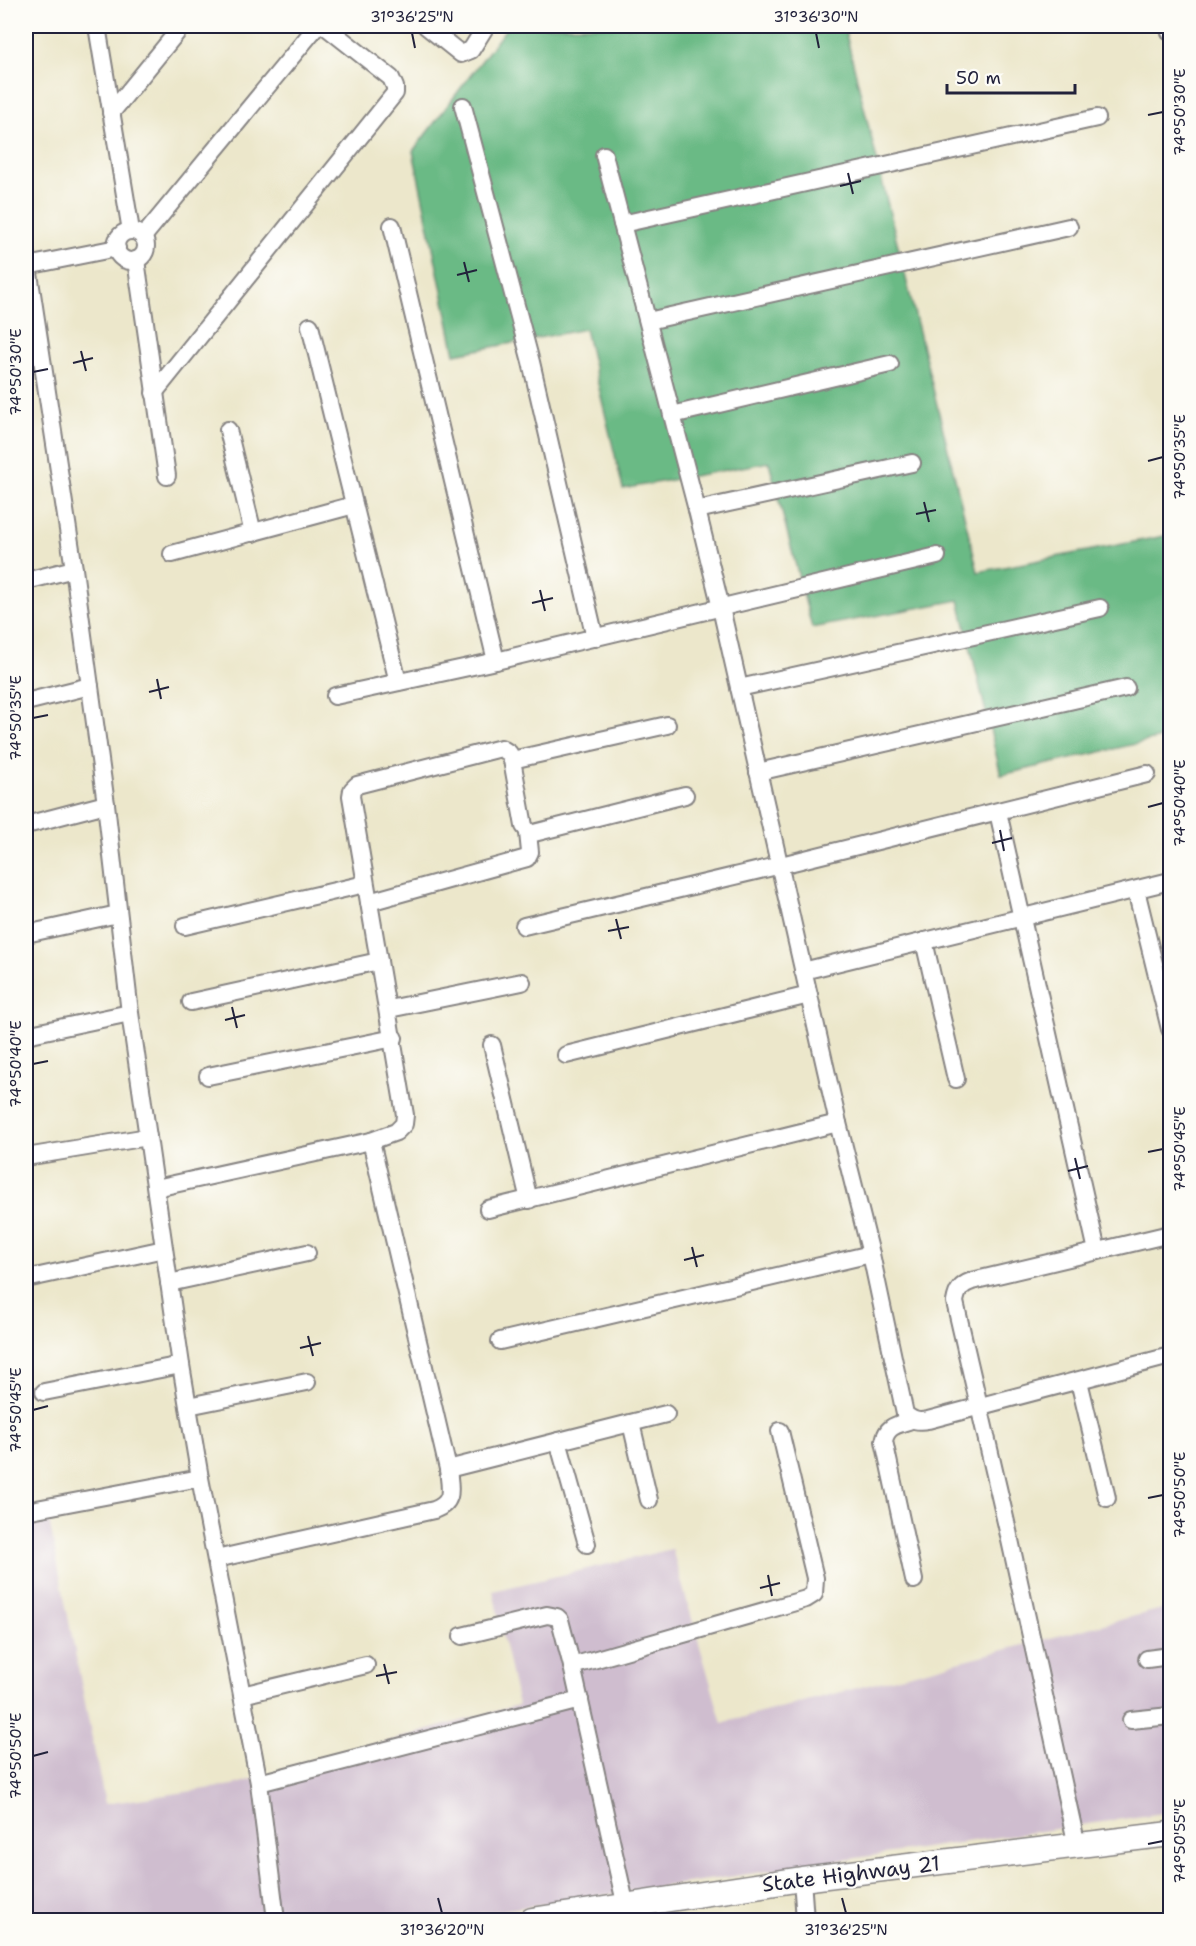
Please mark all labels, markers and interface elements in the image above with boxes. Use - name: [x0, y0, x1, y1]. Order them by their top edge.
- text: 31°36'25"N: [370, 7, 454, 27]
- text: 31°36'30"N: [773, 7, 859, 27]
- scale bar: [947, 57, 1074, 95]
- text: 50 m: [956, 66, 1001, 90]
- text: 74°50'30"E: [1170, 68, 1190, 156]
- text: 74°50'30"E: [6, 328, 26, 416]
- text: 74°50'35"E: [1170, 414, 1190, 500]
- text: 74°50'35"E: [6, 675, 26, 761]
- text: 74°50'40"E: [1170, 759, 1190, 847]
- text: 74°50'40"E: [6, 1020, 26, 1108]
- text: 74°50'45"E: [1170, 1106, 1190, 1192]
- text: 74°50'45"E: [6, 1367, 26, 1453]
- text: 74°50'50"E: [1170, 1452, 1190, 1538]
- text: 74°50'50"E: [6, 1713, 26, 1799]
- text: 74°50'55"E: [1170, 1799, 1190, 1883]
- street label: State Highway 21: [760, 1849, 942, 1899]
- text: 31°36'20"N: [400, 1920, 484, 1940]
- text: 31°36'25"N: [804, 1920, 888, 1940]

